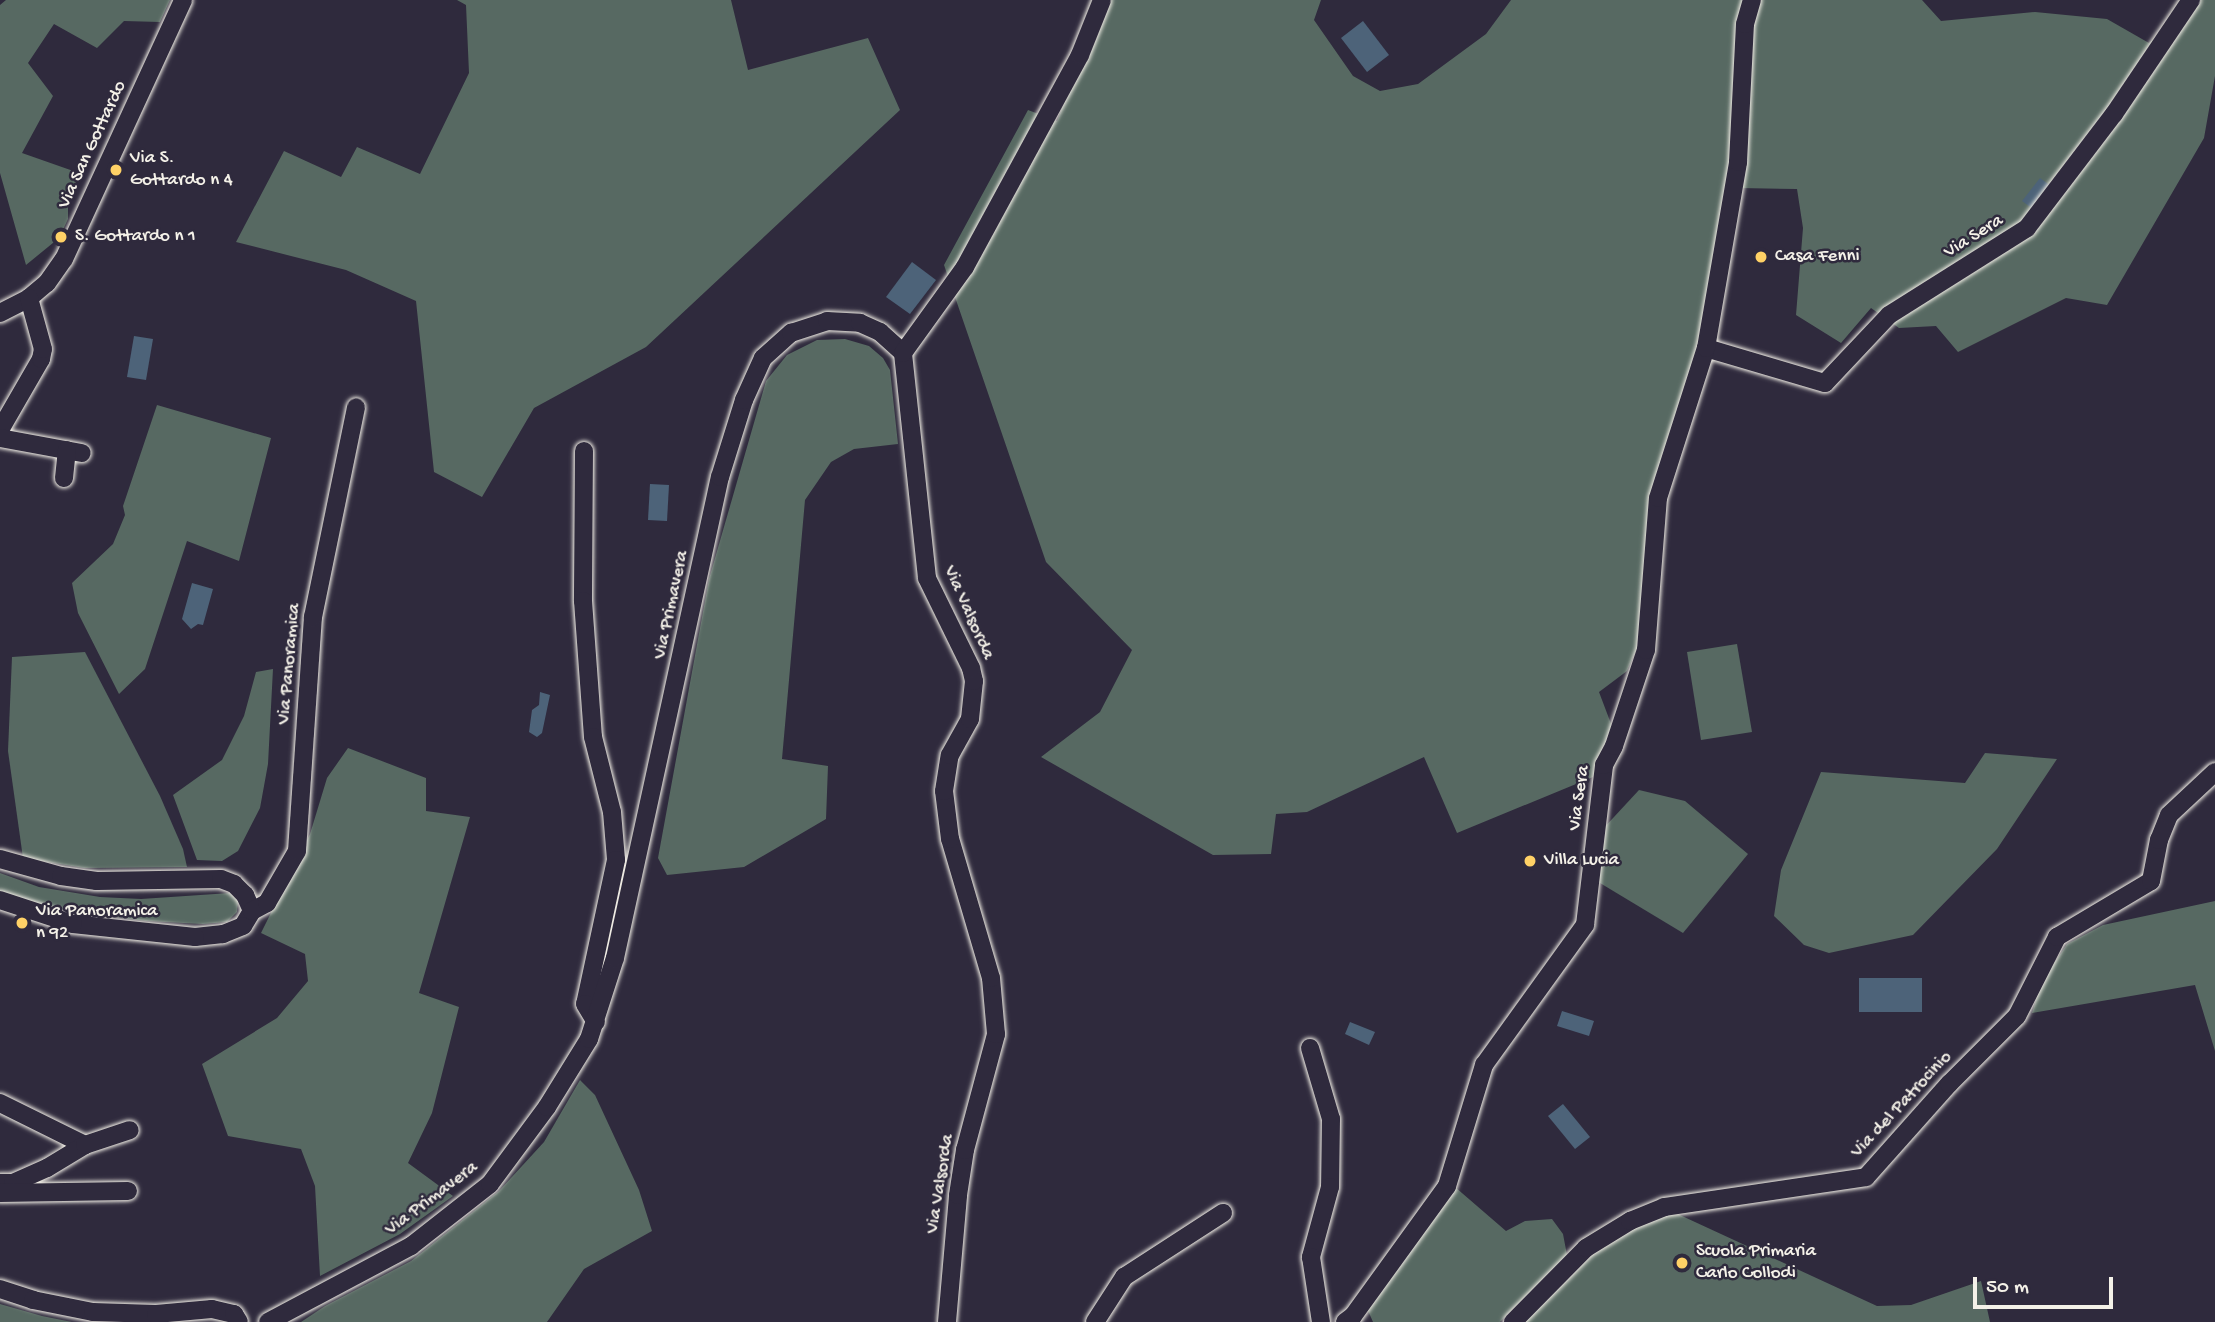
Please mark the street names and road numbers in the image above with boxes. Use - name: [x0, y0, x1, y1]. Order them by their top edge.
- street label: Via San Gottardo: [53, 78, 133, 212]
- street label: Via Sera: [1940, 210, 2008, 264]
- street label: Via Primavera: [649, 549, 695, 661]
- street label: Via Valsorda: [937, 563, 999, 663]
- street label: Via Panoramica: [273, 602, 307, 726]
- street label: Via Sera: [1564, 764, 1596, 832]
- street label: Via del Patrocinio: [1846, 1047, 1958, 1163]
- street label: Via Valsorda: [922, 1133, 960, 1235]
- street label: Via Primavera: [381, 1157, 483, 1241]

